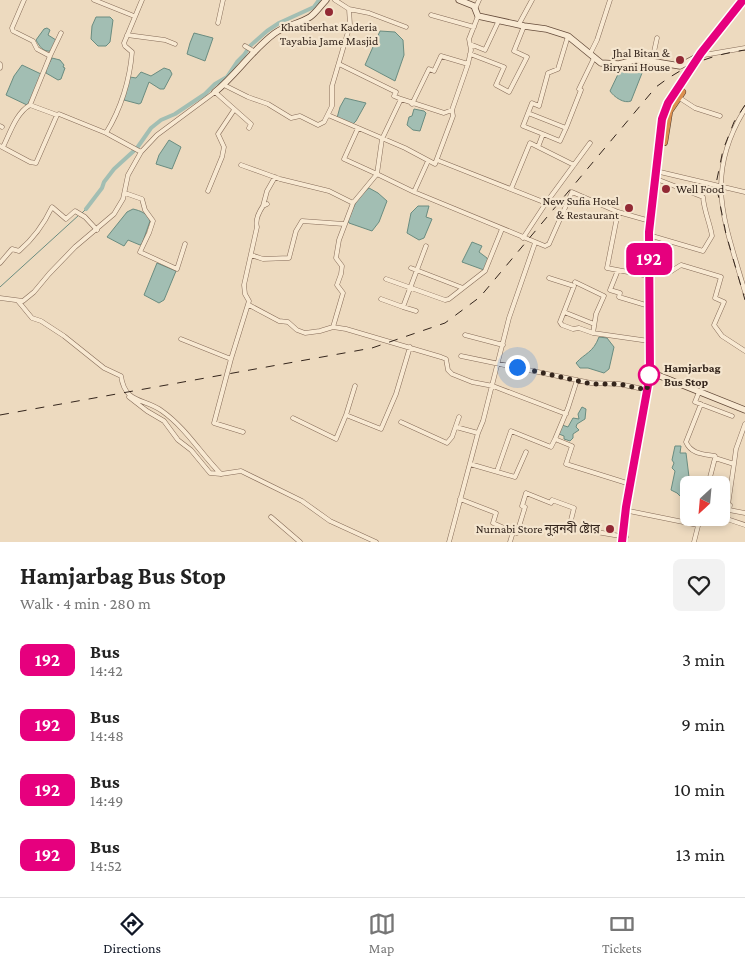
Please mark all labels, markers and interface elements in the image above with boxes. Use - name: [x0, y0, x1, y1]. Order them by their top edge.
- marker: Khatiberhat Kaderia Tayabia Jame Masjid: [323, 6, 335, 18]
- place label: Khatiberhat Kaderia Tayabia Jame Masjid: [280, 20, 379, 48]
- place label: Jhal Bitan & Biryani House: [603, 46, 671, 74]
- marker: Jhal Bitan & Biryani House: [674, 54, 686, 66]
- place label: Well Food: [676, 182, 725, 196]
- marker: Well Food: [660, 183, 672, 195]
- place label: New Sufia Hotel & Restaurant: [543, 194, 620, 222]
- marker: New Sufia Hotel & Restaurant: [623, 202, 635, 214]
- line badge: 192: [620, 243, 678, 275]
- text: 192: [636, 249, 662, 269]
- your location: [505, 355, 530, 380]
- place label: Hamjarbag Bus Stop: [664, 361, 721, 389]
- marker: Hamjarbag Bus Stop: [638, 364, 660, 386]
- north arrow: [680, 476, 730, 526]
- map controls: [680, 476, 730, 526]
- place label: Nurnabi Store নুরনবী ষ্টোর: [476, 521, 601, 537]
- marker: Nurnabi Store নুরনবী ষ্টোর: [604, 523, 616, 535]
- button: heart: [673, 559, 725, 611]
- text: Hamjarbag Bus Stop: [20, 562, 226, 589]
- text: Walk · 4 min · 280 m: [20, 595, 151, 612]
- text: Bus: [90, 641, 120, 662]
- text: 3 min: [682, 649, 725, 670]
- text: 192: [35, 650, 60, 670]
- text: 14:42: [90, 662, 123, 679]
- text: Bus: [90, 706, 120, 727]
- text: 9 min: [681, 714, 725, 735]
- text: 192: [35, 715, 60, 735]
- text: 14:48: [90, 727, 124, 744]
- text: Bus: [90, 771, 120, 792]
- text: 10 min: [674, 779, 725, 800]
- text: 192: [35, 780, 60, 800]
- text: 14:49: [90, 792, 123, 809]
- text: Bus: [90, 836, 120, 857]
- text: 13 min: [676, 844, 725, 865]
- text: 192: [35, 845, 60, 865]
- text: 14:52: [90, 857, 122, 874]
- tab: Directions: [103, 910, 161, 956]
- tab: Map: [368, 910, 396, 956]
- tab: Tickets: [602, 910, 642, 956]

